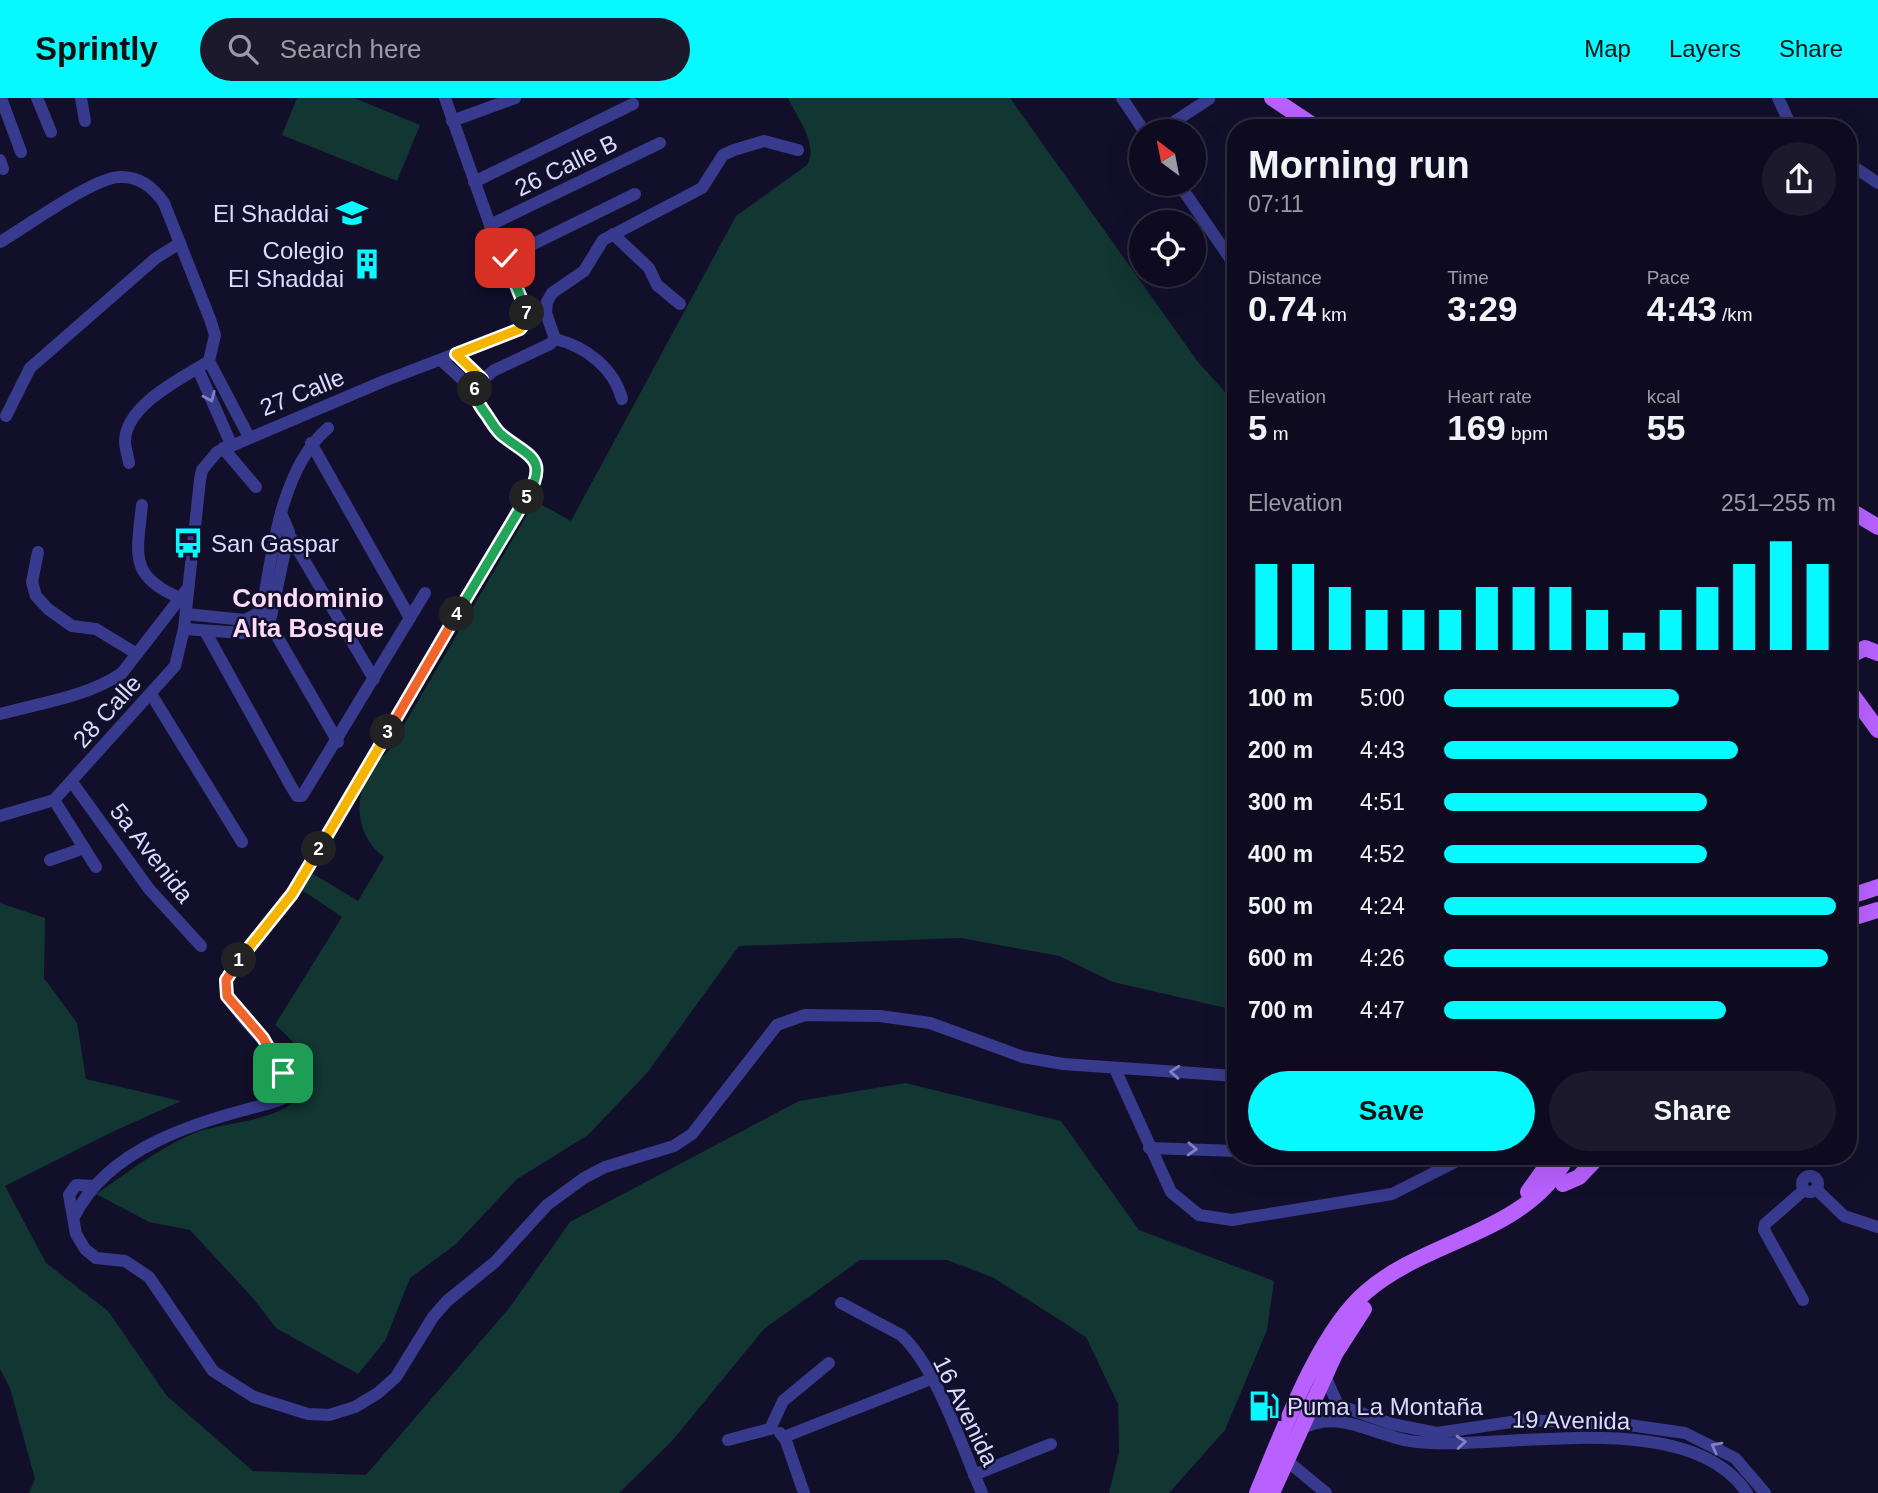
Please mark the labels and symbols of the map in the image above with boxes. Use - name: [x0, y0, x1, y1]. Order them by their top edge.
- north arrow: [1129, 119, 1206, 196]
- street label: 26 Calle B: [510, 129, 622, 201]
- school or university icon: El Shaddai: [335, 196, 369, 230]
- place label: El Shaddai: [213, 200, 329, 227]
- pin: [475, 228, 535, 288]
- place label: Colegio El Shaddai: [228, 237, 344, 292]
- building icon: Colegio El Shaddai: [350, 247, 384, 281]
- pin: 7: [510, 296, 544, 330]
- street label: 27 Calle: [256, 363, 348, 421]
- pin: 6: [458, 372, 492, 406]
- one-way arrow: [202, 390, 216, 402]
- pin: 5: [510, 480, 544, 514]
- bus stop icon: San Gaspar: [171, 526, 205, 560]
- place label: San Gaspar: [211, 530, 339, 557]
- district label: Condominio Alta Bosque: [232, 583, 384, 643]
- pin: 4: [440, 596, 475, 632]
- street label: 28 Calle: [68, 669, 146, 753]
- pin: 3: [370, 714, 406, 750]
- street label: 5a Avenida: [105, 798, 199, 908]
- pin: 2: [302, 832, 336, 866]
- pin: 1: [222, 942, 256, 978]
- pin: [253, 1043, 313, 1103]
- one-way arrow: [1169, 1065, 1180, 1080]
- one-way arrow: [1187, 1142, 1198, 1157]
- street label: 16 Avenida: [928, 1352, 1004, 1471]
- fuel station icon: Puma La Montaña: [1247, 1389, 1281, 1423]
- place label: Puma La Montaña: [1287, 1393, 1484, 1420]
- street label: 19 Avenida: [1512, 1405, 1631, 1435]
- one-way arrow: [1456, 1435, 1467, 1450]
- one-way arrow: [1710, 1442, 1723, 1455]

